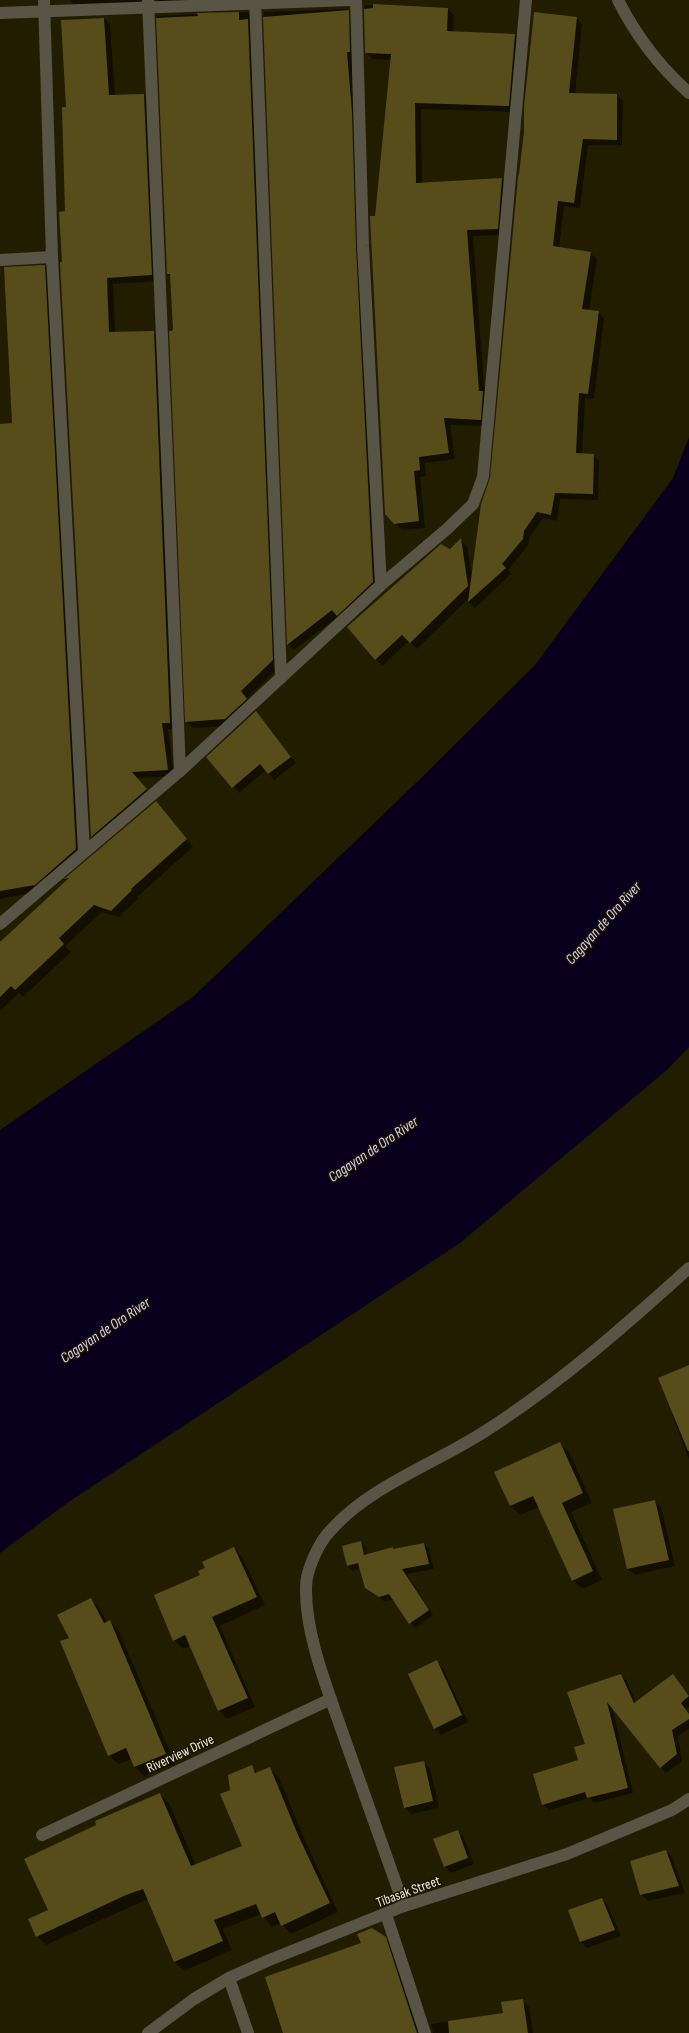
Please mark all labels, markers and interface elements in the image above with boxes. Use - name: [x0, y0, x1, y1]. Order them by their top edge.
- water label: Cagayan de Oro River: [561, 878, 646, 969]
- water label: Cagayan de Oro River: [325, 1112, 423, 1187]
- water label: Cagayan de Oro River: [57, 1293, 155, 1368]
- street label: Riverview Drive: [144, 1730, 217, 1776]
- street label: Tibasak Street: [374, 1872, 443, 1911]

